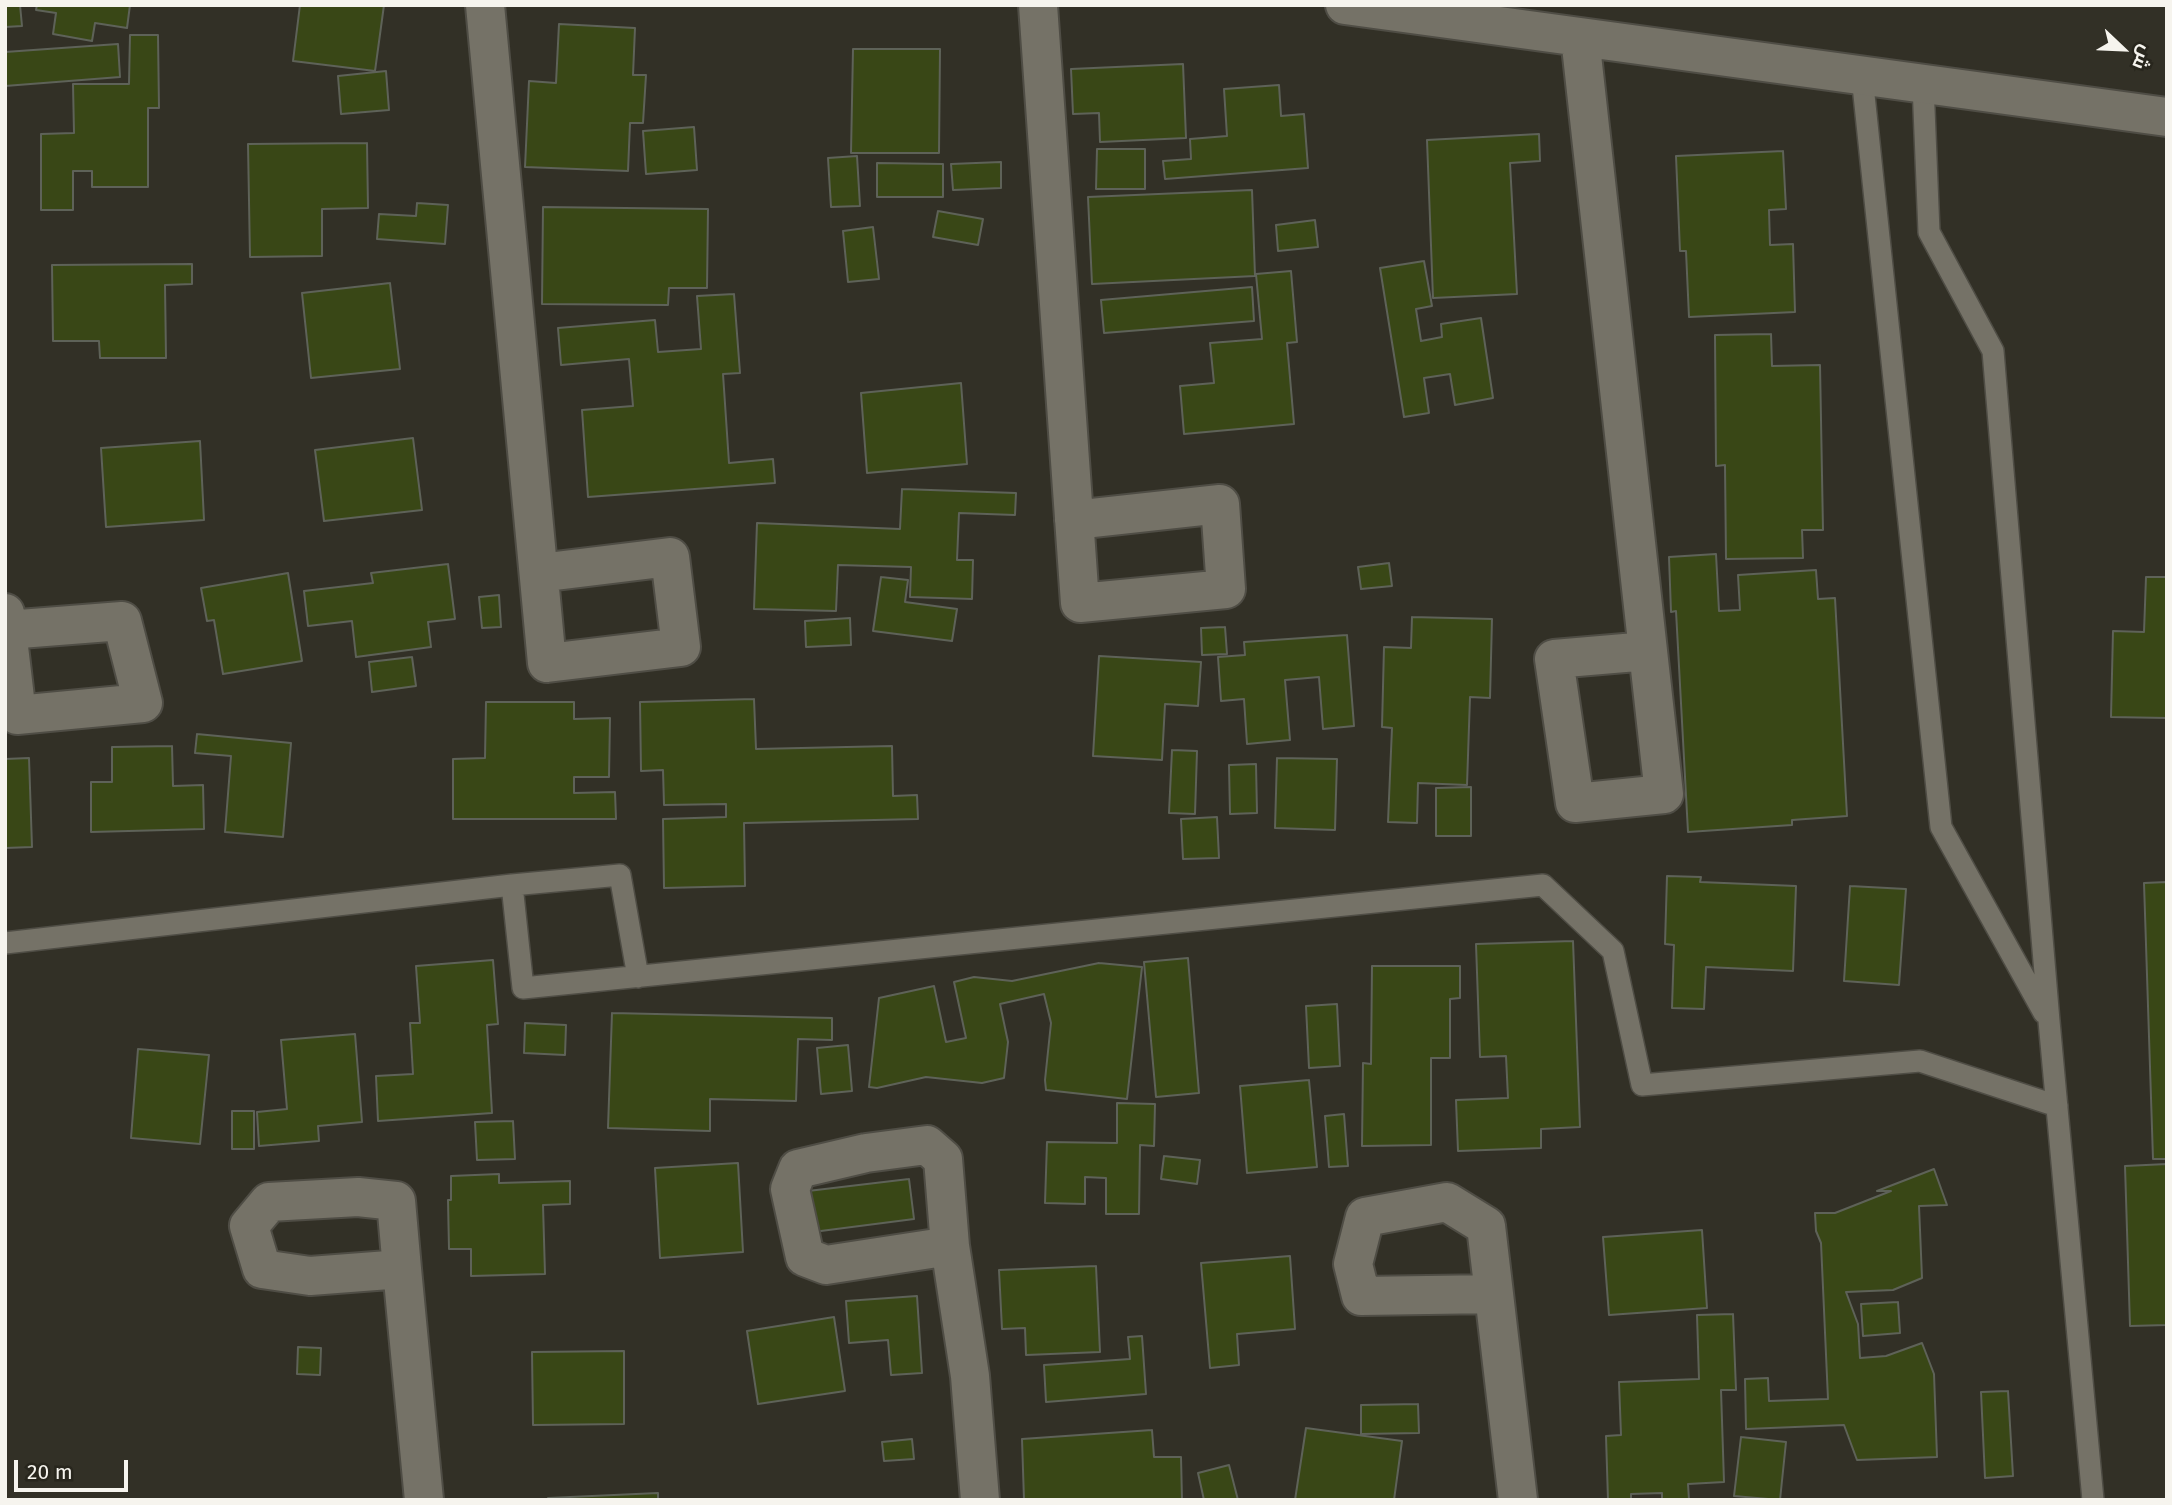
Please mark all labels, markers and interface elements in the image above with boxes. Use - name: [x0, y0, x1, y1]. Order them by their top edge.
- north arrow: [2088, 14, 2158, 84]
- text: ش: [2127, 42, 2158, 73]
- scale bar: [18, 1446, 131, 1490]
- text: 20 m: [27, 1459, 73, 1485]

